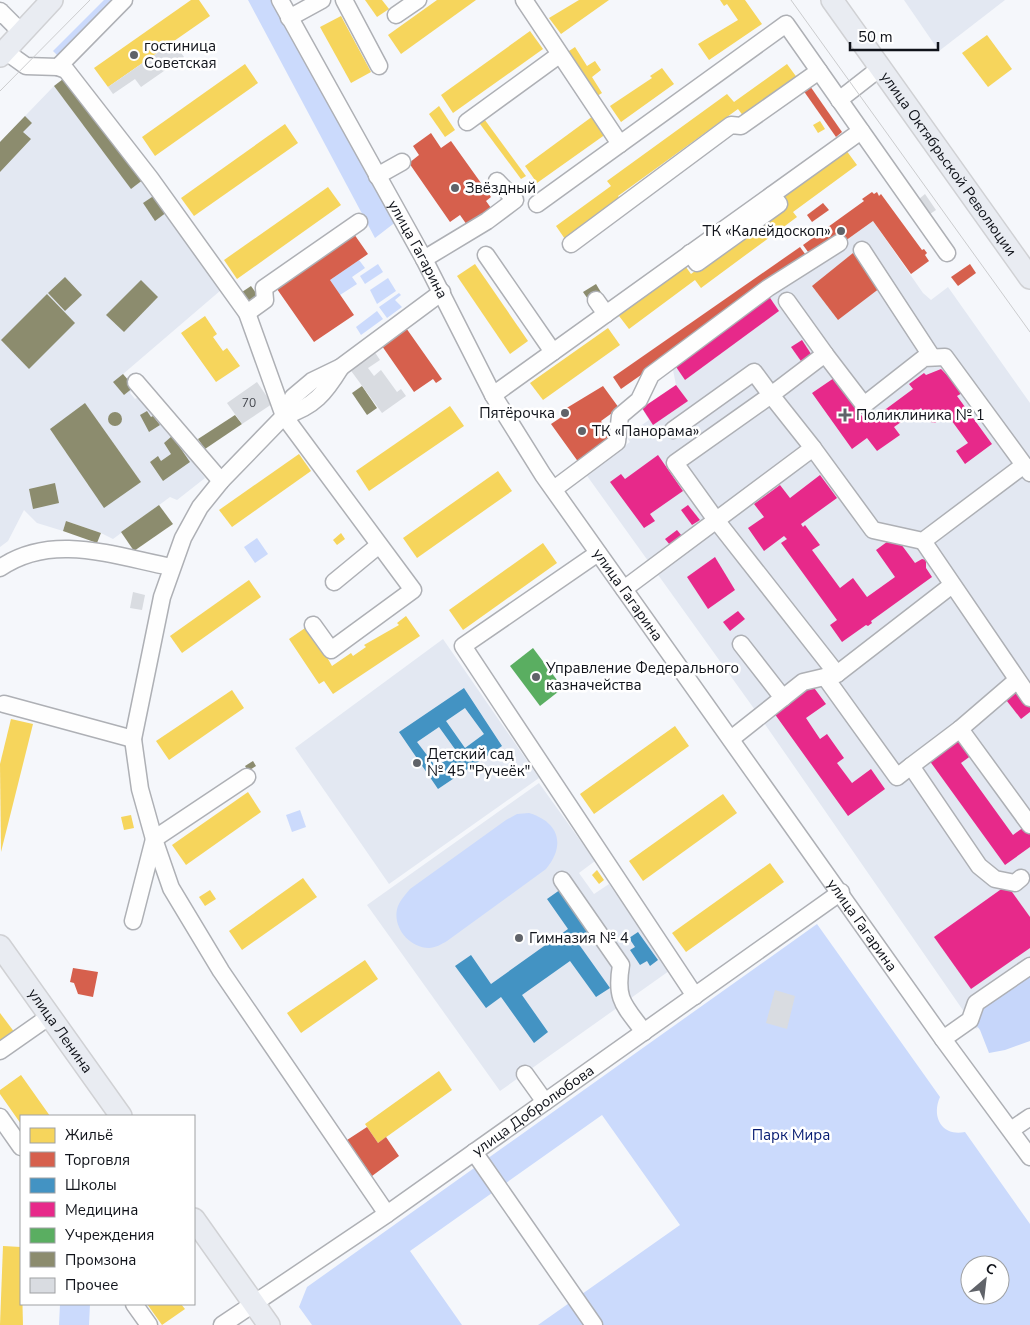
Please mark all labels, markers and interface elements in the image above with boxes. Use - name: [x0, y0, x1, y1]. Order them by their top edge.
- scale bar: [850, 20, 938, 52]
- text: 50 m: [858, 27, 893, 47]
- place label: гостиница Советская: [144, 36, 217, 73]
- marker: гостиница Советская: [128, 49, 140, 61]
- street label: улица Октябрьской Революции: [876, 67, 1021, 260]
- place label: Звёздный: [465, 178, 536, 198]
- marker: Звёздный: [449, 182, 461, 194]
- street label: улица Гагарина: [383, 197, 452, 302]
- place label: ТК «Калейдоскоп»: [702, 221, 831, 241]
- marker: ТК «Калейдоскоп»: [835, 225, 847, 237]
- house number: 70: [242, 395, 256, 411]
- place label: Пятёрочка: [479, 403, 555, 423]
- place label: Поликлиника № 1: [856, 405, 985, 425]
- marker: Пятёрочка: [559, 407, 571, 419]
- marker: Поликлиника № 1: [838, 408, 852, 422]
- place label: ТК «Панорама»: [592, 421, 699, 441]
- marker: ТК «Панорама»: [576, 425, 588, 437]
- street label: улица Гагарина: [588, 544, 668, 645]
- place label: Управление Федерального казначейства: [545, 658, 739, 695]
- marker: Управление Федерального казначейства: [530, 671, 542, 683]
- place label: Детский сад № 45 "Ручеёк": [427, 744, 530, 781]
- marker: Детский сад № 45 "Ручеёк": [411, 757, 423, 769]
- street label: улица Гагарина: [823, 875, 902, 975]
- place label: Гимназия № 4: [529, 928, 629, 948]
- marker: Гимназия № 4: [513, 932, 525, 944]
- street label: улица Ленина: [23, 984, 97, 1077]
- street label: улица Добролюбова: [468, 1060, 598, 1161]
- legend: [20, 1115, 195, 1305]
- text: Жильё: [65, 1125, 113, 1145]
- park label: Парк Мира: [752, 1125, 830, 1145]
- text: Торговля: [65, 1150, 130, 1170]
- text: Школы: [65, 1175, 117, 1195]
- text: Медицина: [65, 1200, 138, 1220]
- text: Учреждения: [64, 1225, 154, 1245]
- text: Промзона: [65, 1250, 136, 1270]
- north arrow: [960, 1255, 1010, 1305]
- text: С: [982, 1258, 1000, 1280]
- text: Прочее: [65, 1275, 118, 1295]

